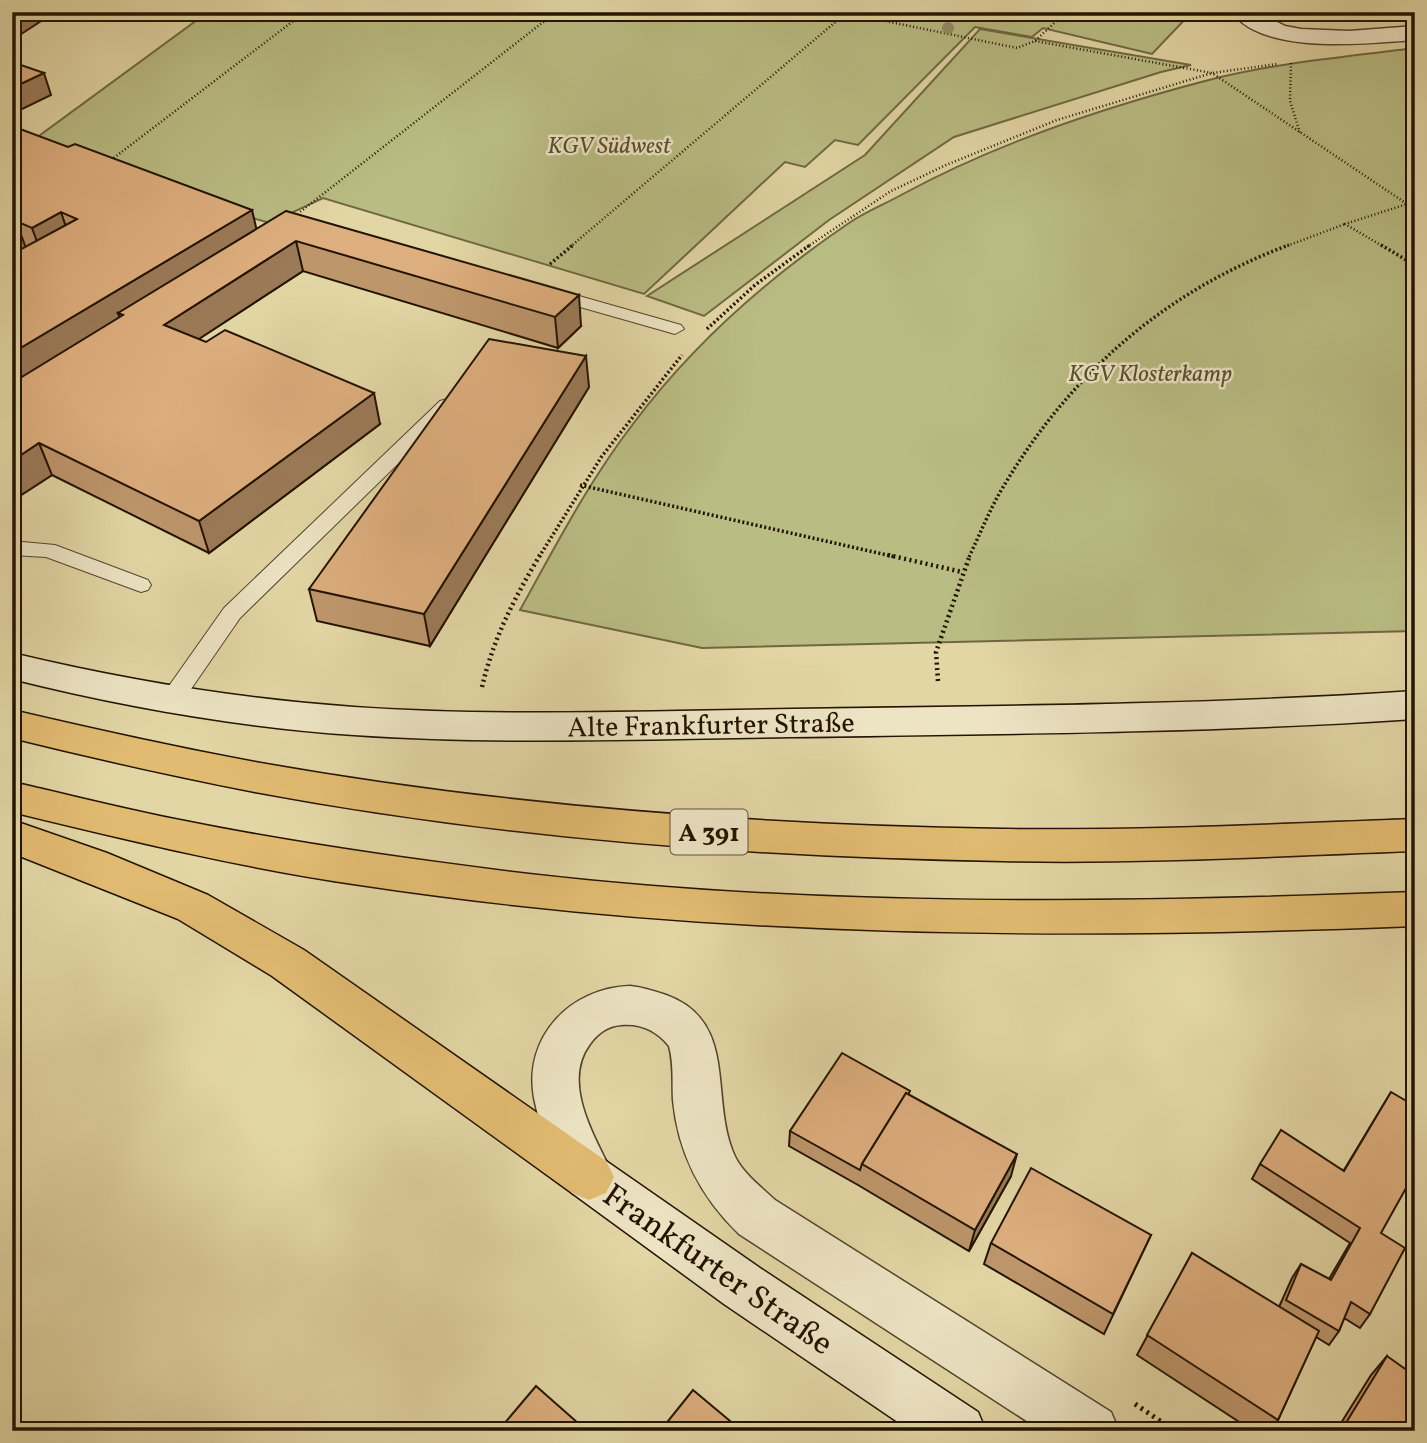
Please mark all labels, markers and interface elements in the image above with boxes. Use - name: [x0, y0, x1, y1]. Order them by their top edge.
- park label: KGV Südwest: [548, 131, 671, 163]
- park label: KGV Klosterkamp: [1068, 359, 1232, 391]
- street label: Alte Frankfurter Straße: [567, 704, 855, 749]
- road number: A 391: [670, 810, 748, 854]
- street label: Frankfurter Straße: [592, 1174, 841, 1368]

